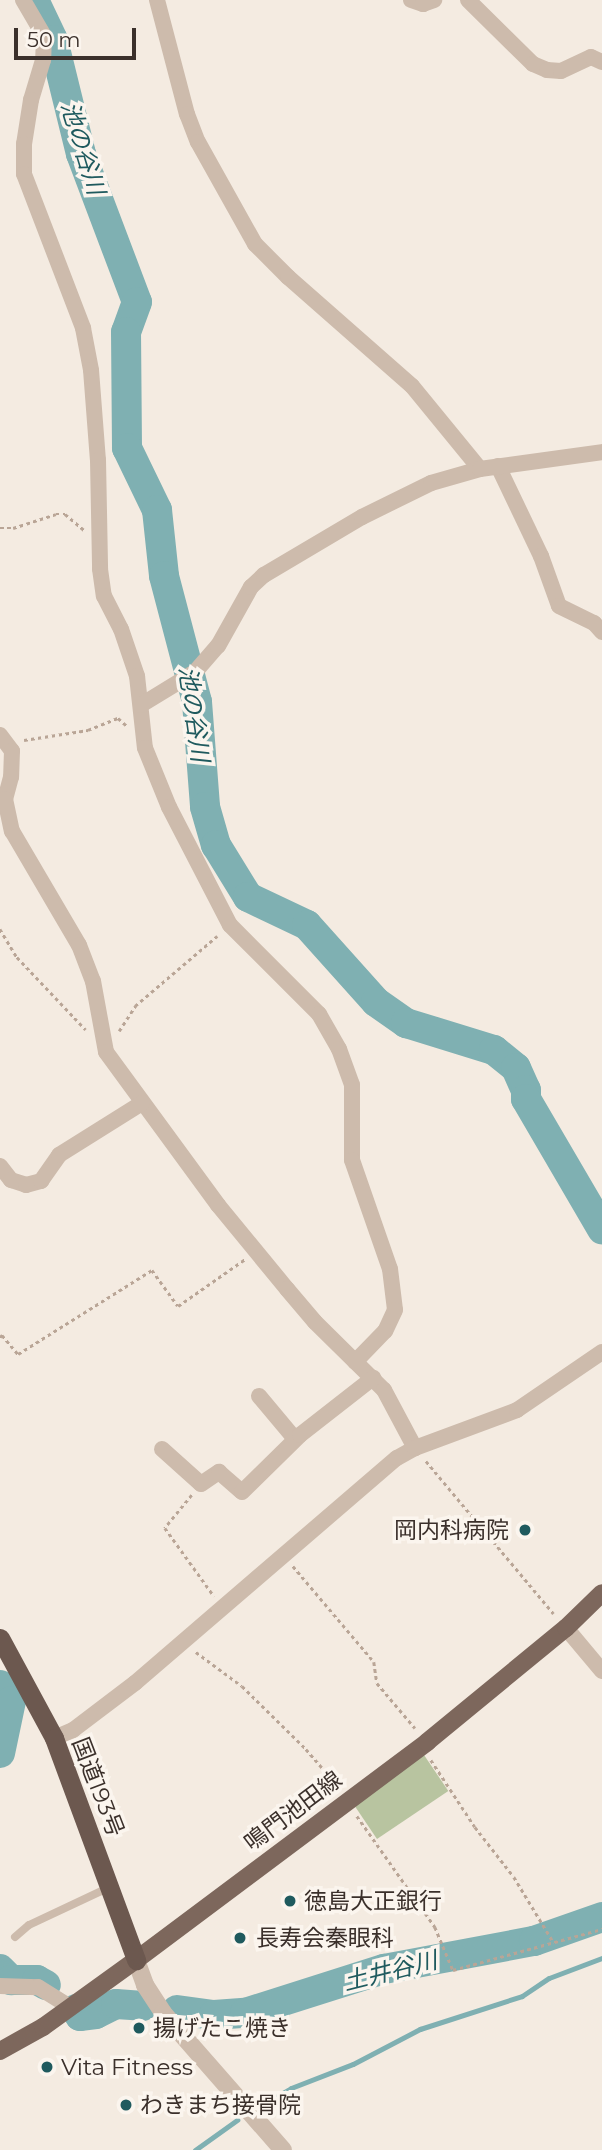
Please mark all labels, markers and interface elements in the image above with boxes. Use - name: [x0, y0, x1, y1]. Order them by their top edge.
- scale bar: [18, 14, 140, 58]
- text: 50 m: [27, 27, 81, 52]
- water label: 池の谷川: [55, 98, 111, 198]
- water label: 池の谷川: [173, 664, 215, 764]
- place label: 岡内科病院: [394, 1516, 509, 1544]
- marker: 岡内科病院: [515, 1520, 535, 1540]
- street label: 国道193号: [66, 1733, 130, 1841]
- street label: 鳴門池田線: [239, 1765, 347, 1857]
- place label: 徳島大正銀行: [304, 1887, 442, 1915]
- marker: 徳島大正銀行: [282, 1893, 298, 1909]
- place label: 長寿会秦眼科: [256, 1924, 394, 1952]
- marker: 長寿会秦眼科: [230, 1928, 250, 1948]
- water label: 土井谷川: [340, 1945, 440, 1997]
- place label: 揚げたこ焼き: [153, 2014, 291, 2042]
- marker: 揚げたこ焼き: [131, 2020, 147, 2036]
- place label: Vita Fitness: [61, 2053, 193, 2081]
- marker: Vita Fitness: [39, 2059, 55, 2075]
- place label: わきまち接骨院: [140, 2091, 301, 2119]
- marker: わきまち接骨院: [118, 2097, 134, 2113]

